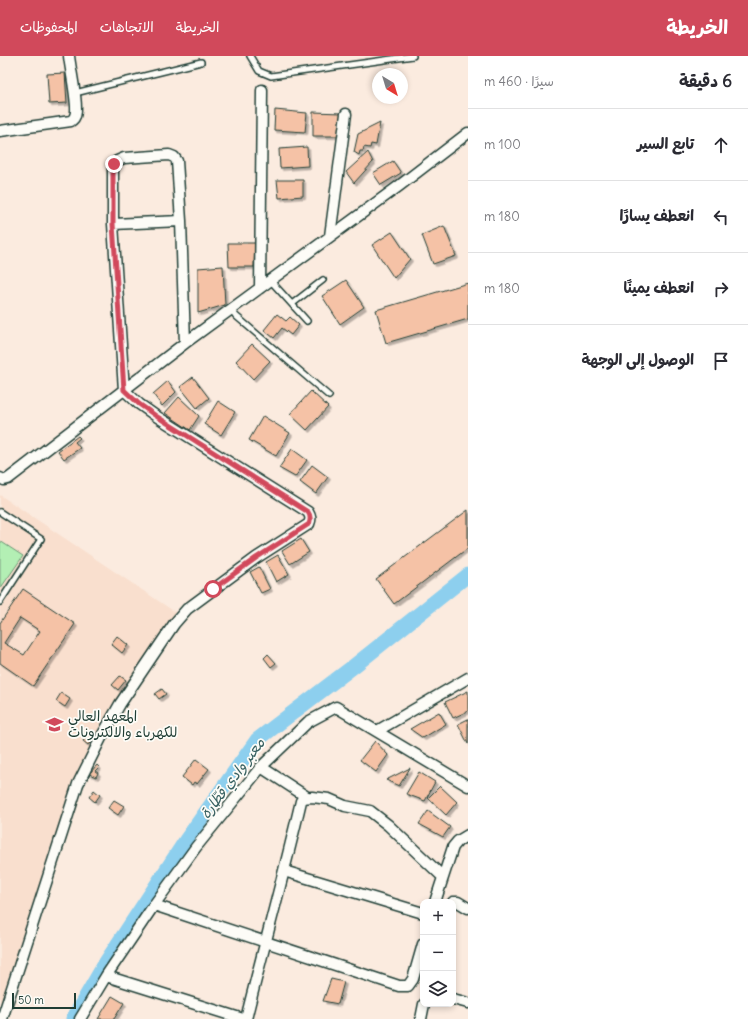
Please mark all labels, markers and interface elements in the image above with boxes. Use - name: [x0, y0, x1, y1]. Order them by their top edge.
- text: الخريطة: [666, 15, 728, 39]
- text: المحفوظات: [20, 18, 78, 36]
- text: الاتجاهات: [100, 18, 154, 36]
- text: الخريطة: [176, 18, 219, 36]
- north arrow: [372, 68, 408, 104]
- text: 6 دقيقة: [679, 70, 732, 92]
- text: سيرًا · 460 m: [484, 73, 554, 90]
- text: تابع السير: [637, 134, 694, 153]
- icon: ahead: [710, 134, 732, 156]
- text: 100 m: [484, 136, 521, 153]
- route end: [105, 155, 123, 173]
- text: انعطف يسارًا: [620, 206, 694, 225]
- icon: left: [710, 206, 732, 228]
- text: 180 m: [484, 208, 520, 225]
- text: انعطف يمينًا: [623, 278, 694, 297]
- icon: right: [710, 278, 732, 300]
- text: 180 m: [484, 280, 520, 297]
- text: الوصول إلى الوجهة: [581, 350, 694, 369]
- icon: arrive: [710, 350, 732, 372]
- route start: [204, 580, 222, 598]
- place label: المعهد العالي للكهرباء والالكترونات: [68, 707, 177, 741]
- school or university icon: المعهد العالي للكهرباء والالكترونات: [45, 714, 65, 734]
- water label: معبر وادي قطّارة: [195, 734, 270, 823]
- map controls: [420, 899, 456, 1007]
- button: +: [420, 899, 456, 935]
- button: −: [420, 935, 456, 971]
- button: layers: [420, 971, 456, 1007]
- scale bar: [12, 991, 76, 1010]
- text: 50 m: [18, 993, 44, 1007]

